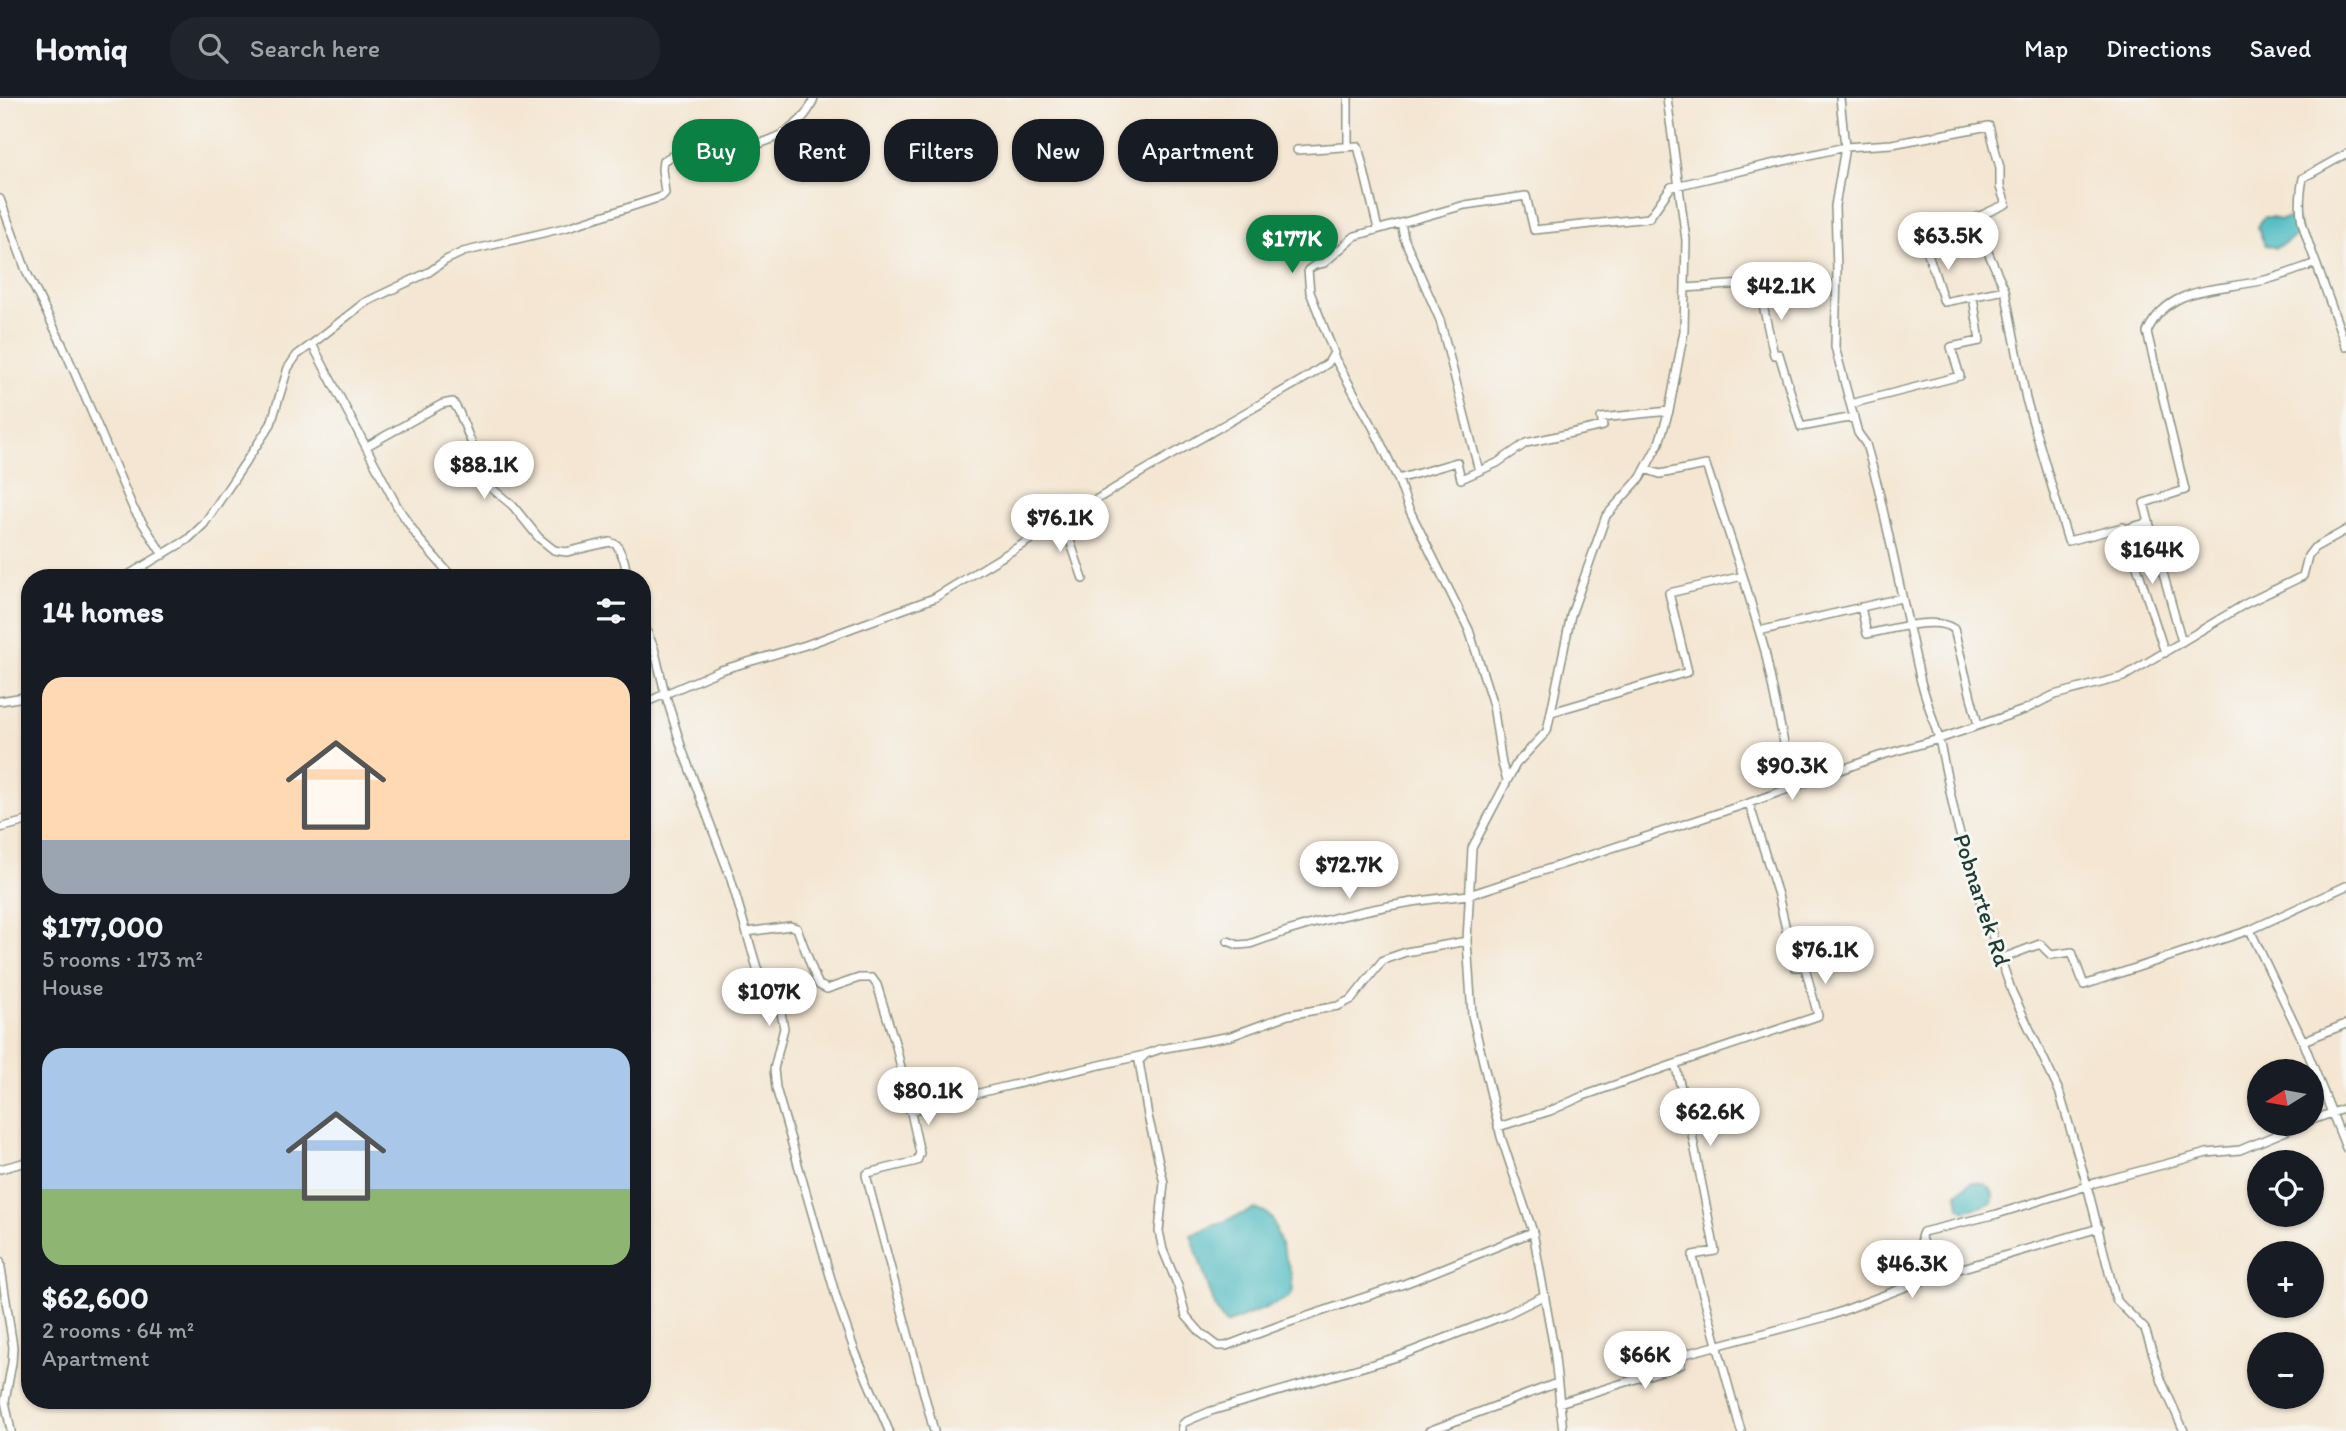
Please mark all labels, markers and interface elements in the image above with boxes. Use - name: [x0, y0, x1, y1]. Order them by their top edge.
- search box: [170, 17, 660, 80]
- text: Homiq: [35, 29, 128, 68]
- icon: search: [194, 29, 232, 67]
- text: Search here: [250, 32, 380, 64]
- text: Map: [2024, 34, 2068, 63]
- text: Directions: [2106, 34, 2212, 63]
- text: Saved: [2250, 34, 2311, 63]
- chip: Buy: [672, 119, 760, 182]
- chip: Rent: [774, 119, 870, 182]
- chip: Filters: [884, 119, 998, 182]
- chip: New: [1012, 119, 1104, 182]
- chip: Apartment: [1118, 119, 1278, 182]
- pin: $63.5K: [1891, 212, 2005, 272]
- pin: $177K: [1243, 216, 1341, 275]
- text: $63.5K: [1914, 221, 1982, 249]
- text: $177K: [1262, 224, 1322, 252]
- pin: $42.1K: [1724, 262, 1838, 322]
- text: $42.1K: [1747, 271, 1815, 299]
- pin: $88.1K: [427, 442, 541, 501]
- text: $88.1K: [450, 450, 518, 478]
- pin: $76.1K: [1003, 494, 1117, 554]
- text: $76.1K: [1027, 503, 1093, 531]
- pin: $164K: [2103, 526, 2201, 586]
- text: $164K: [2120, 535, 2184, 563]
- icon: filters: [592, 592, 630, 630]
- text: 14 homes: [42, 593, 164, 630]
- icon: home: [273, 722, 399, 848]
- pin: $90.3K: [1735, 742, 1849, 802]
- text: $90.3K: [1757, 751, 1827, 779]
- street label: Pobnartek Rd: [1947, 830, 2018, 970]
- pin: $72.7K: [1292, 842, 1406, 901]
- text: $72.7K: [1316, 850, 1382, 878]
- text: $177,000: [42, 908, 163, 945]
- pin: $76.1K: [1768, 926, 1882, 986]
- text: $76.1K: [1792, 935, 1858, 963]
- text: 5 rooms · 173 m²: [42, 945, 203, 973]
- pin: $107K: [720, 968, 818, 1028]
- text: House: [42, 973, 104, 1001]
- text: $107K: [738, 977, 800, 1005]
- north arrow: [2247, 1059, 2324, 1136]
- map controls: [2247, 1059, 2324, 1409]
- pin: $80.1K: [871, 1068, 985, 1127]
- text: $80.1K: [893, 1076, 963, 1104]
- pin: $62.6K: [1653, 1088, 1767, 1148]
- icon: home: [273, 1093, 399, 1219]
- text: $62.6K: [1676, 1097, 1744, 1125]
- button: locate: [2247, 1150, 2324, 1227]
- pin: $46.3K: [1855, 1240, 1969, 1300]
- button: +: [2247, 1241, 2324, 1318]
- text: $46.3K: [1877, 1249, 1947, 1277]
- text: $62,600: [42, 1279, 149, 1316]
- text: 2 rooms · 64 m²: [42, 1316, 194, 1344]
- pin: $66K: [1604, 1332, 1686, 1391]
- button: −: [2247, 1332, 2324, 1409]
- text: $66K: [1620, 1340, 1670, 1368]
- text: Apartment: [42, 1344, 149, 1372]

